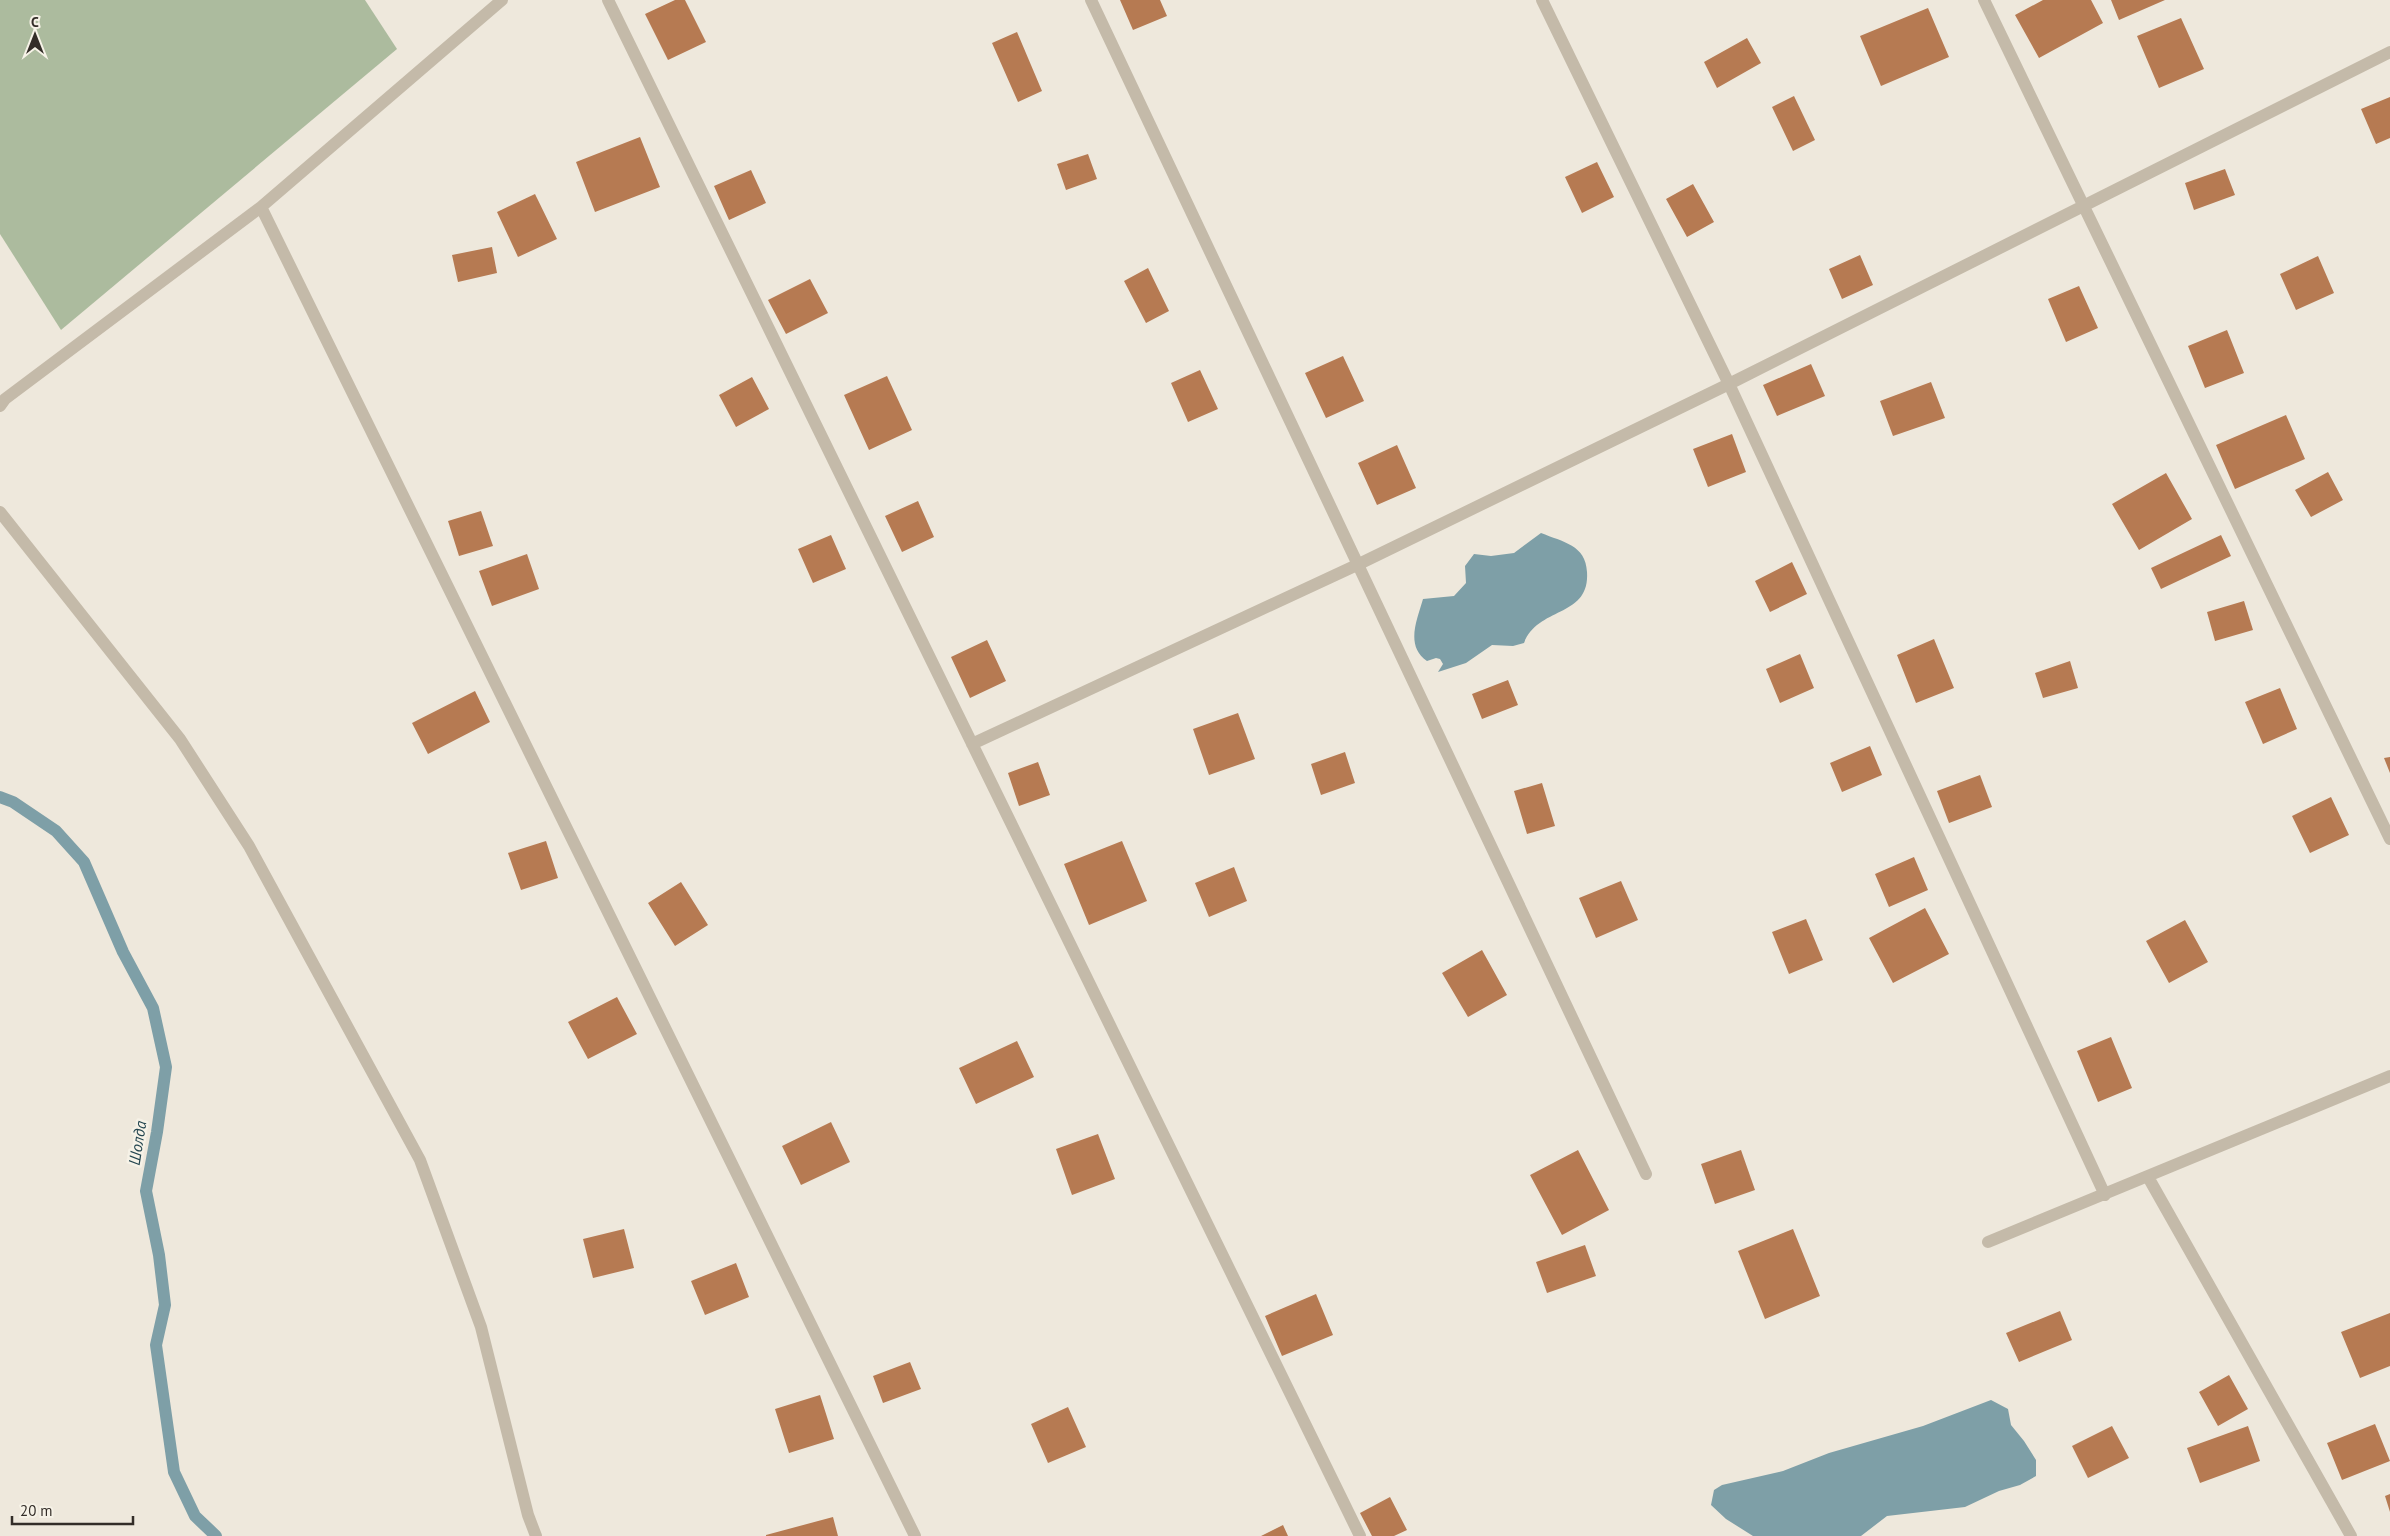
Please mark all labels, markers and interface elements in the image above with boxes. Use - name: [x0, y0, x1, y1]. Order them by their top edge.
- north arrow: [10, 10, 60, 60]
- text: С: [31, 13, 39, 31]
- water label: Шолда: [124, 1119, 150, 1167]
- scale bar: [12, 1494, 134, 1526]
- text: 20 m: [20, 1501, 53, 1520]

